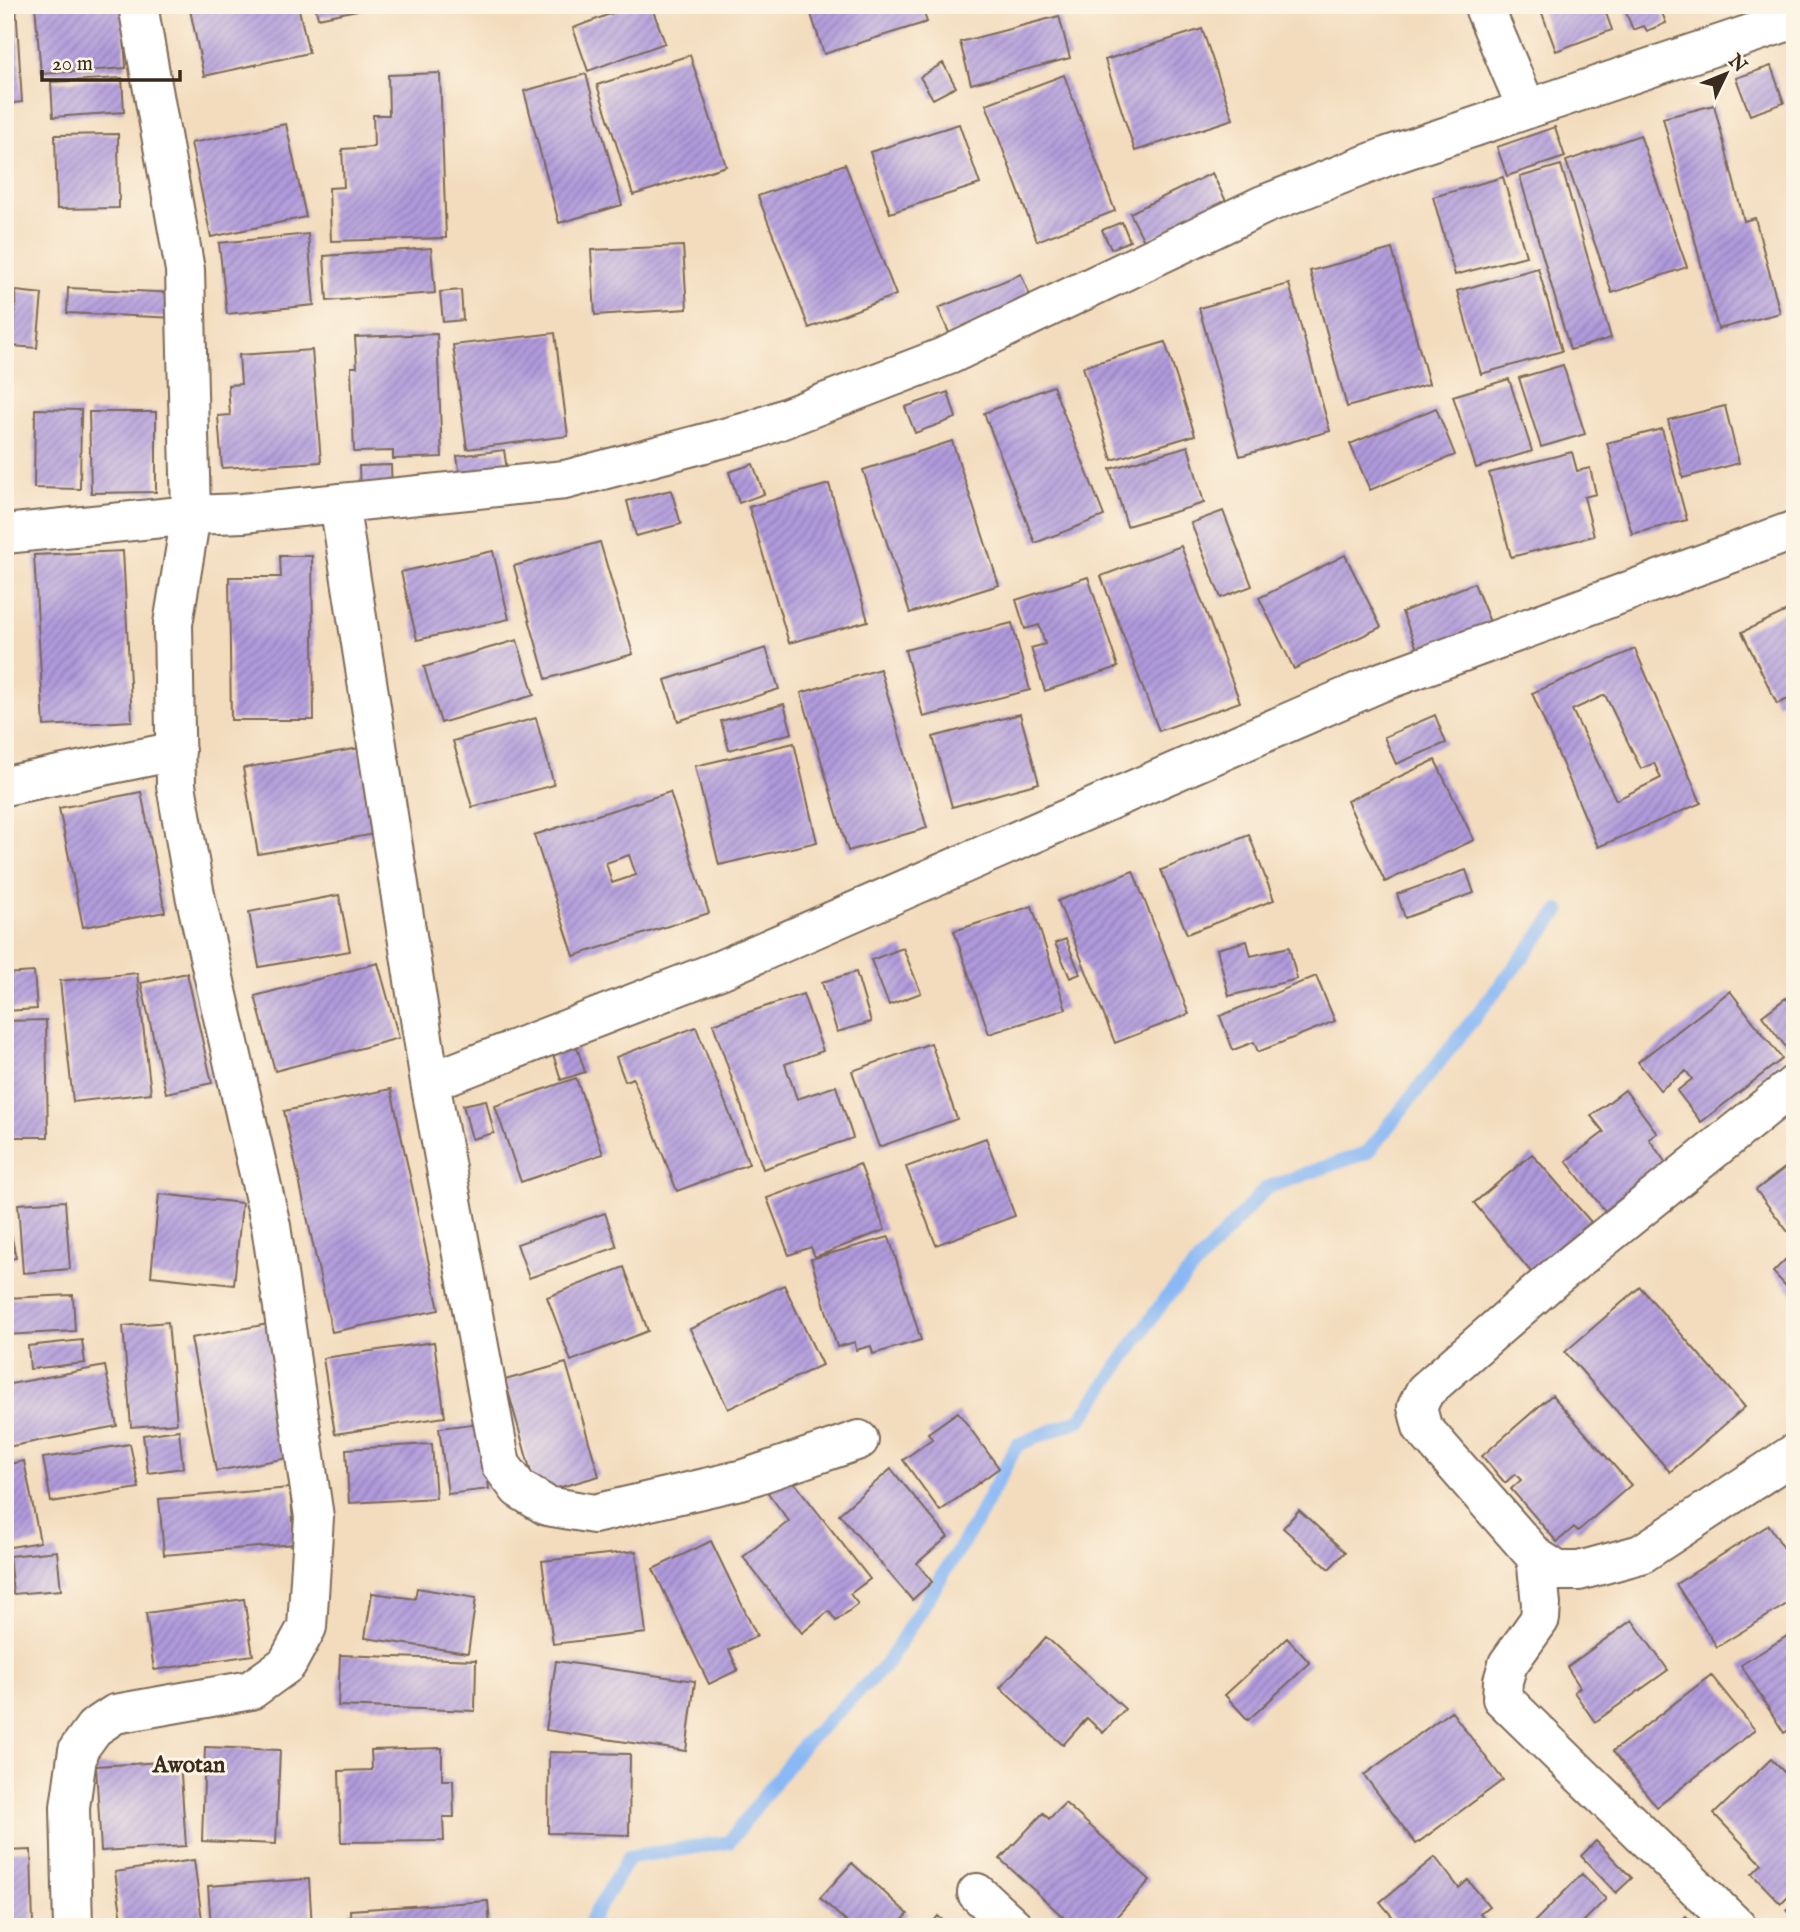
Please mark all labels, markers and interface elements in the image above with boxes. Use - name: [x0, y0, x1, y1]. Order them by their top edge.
- scale bar: [42, 38, 180, 82]
- north arrow: [1692, 38, 1762, 108]
- text: N: [1722, 49, 1752, 78]
- text: 20 m: [52, 51, 93, 78]
- district label: Awotan: [152, 1751, 226, 1780]

